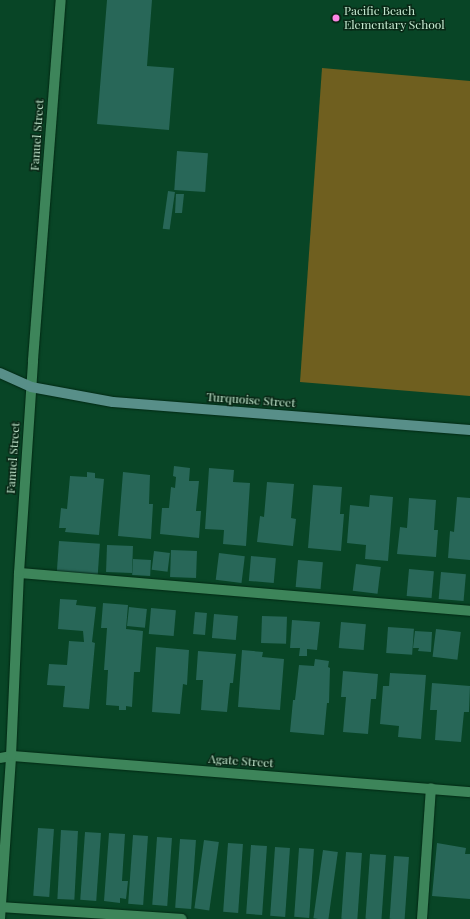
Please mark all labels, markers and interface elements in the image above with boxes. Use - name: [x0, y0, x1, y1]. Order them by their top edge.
- place label: Pacific Beach Elementary School: [344, 4, 445, 32]
- marker: Pacific Beach Elementary School: [331, 13, 341, 23]
- street label: Fanuel Street: [27, 99, 47, 171]
- street label: Turquoise Street: [206, 390, 296, 410]
- street label: Fanuel Street: [3, 422, 23, 494]
- street label: Agate Street: [208, 752, 274, 770]

